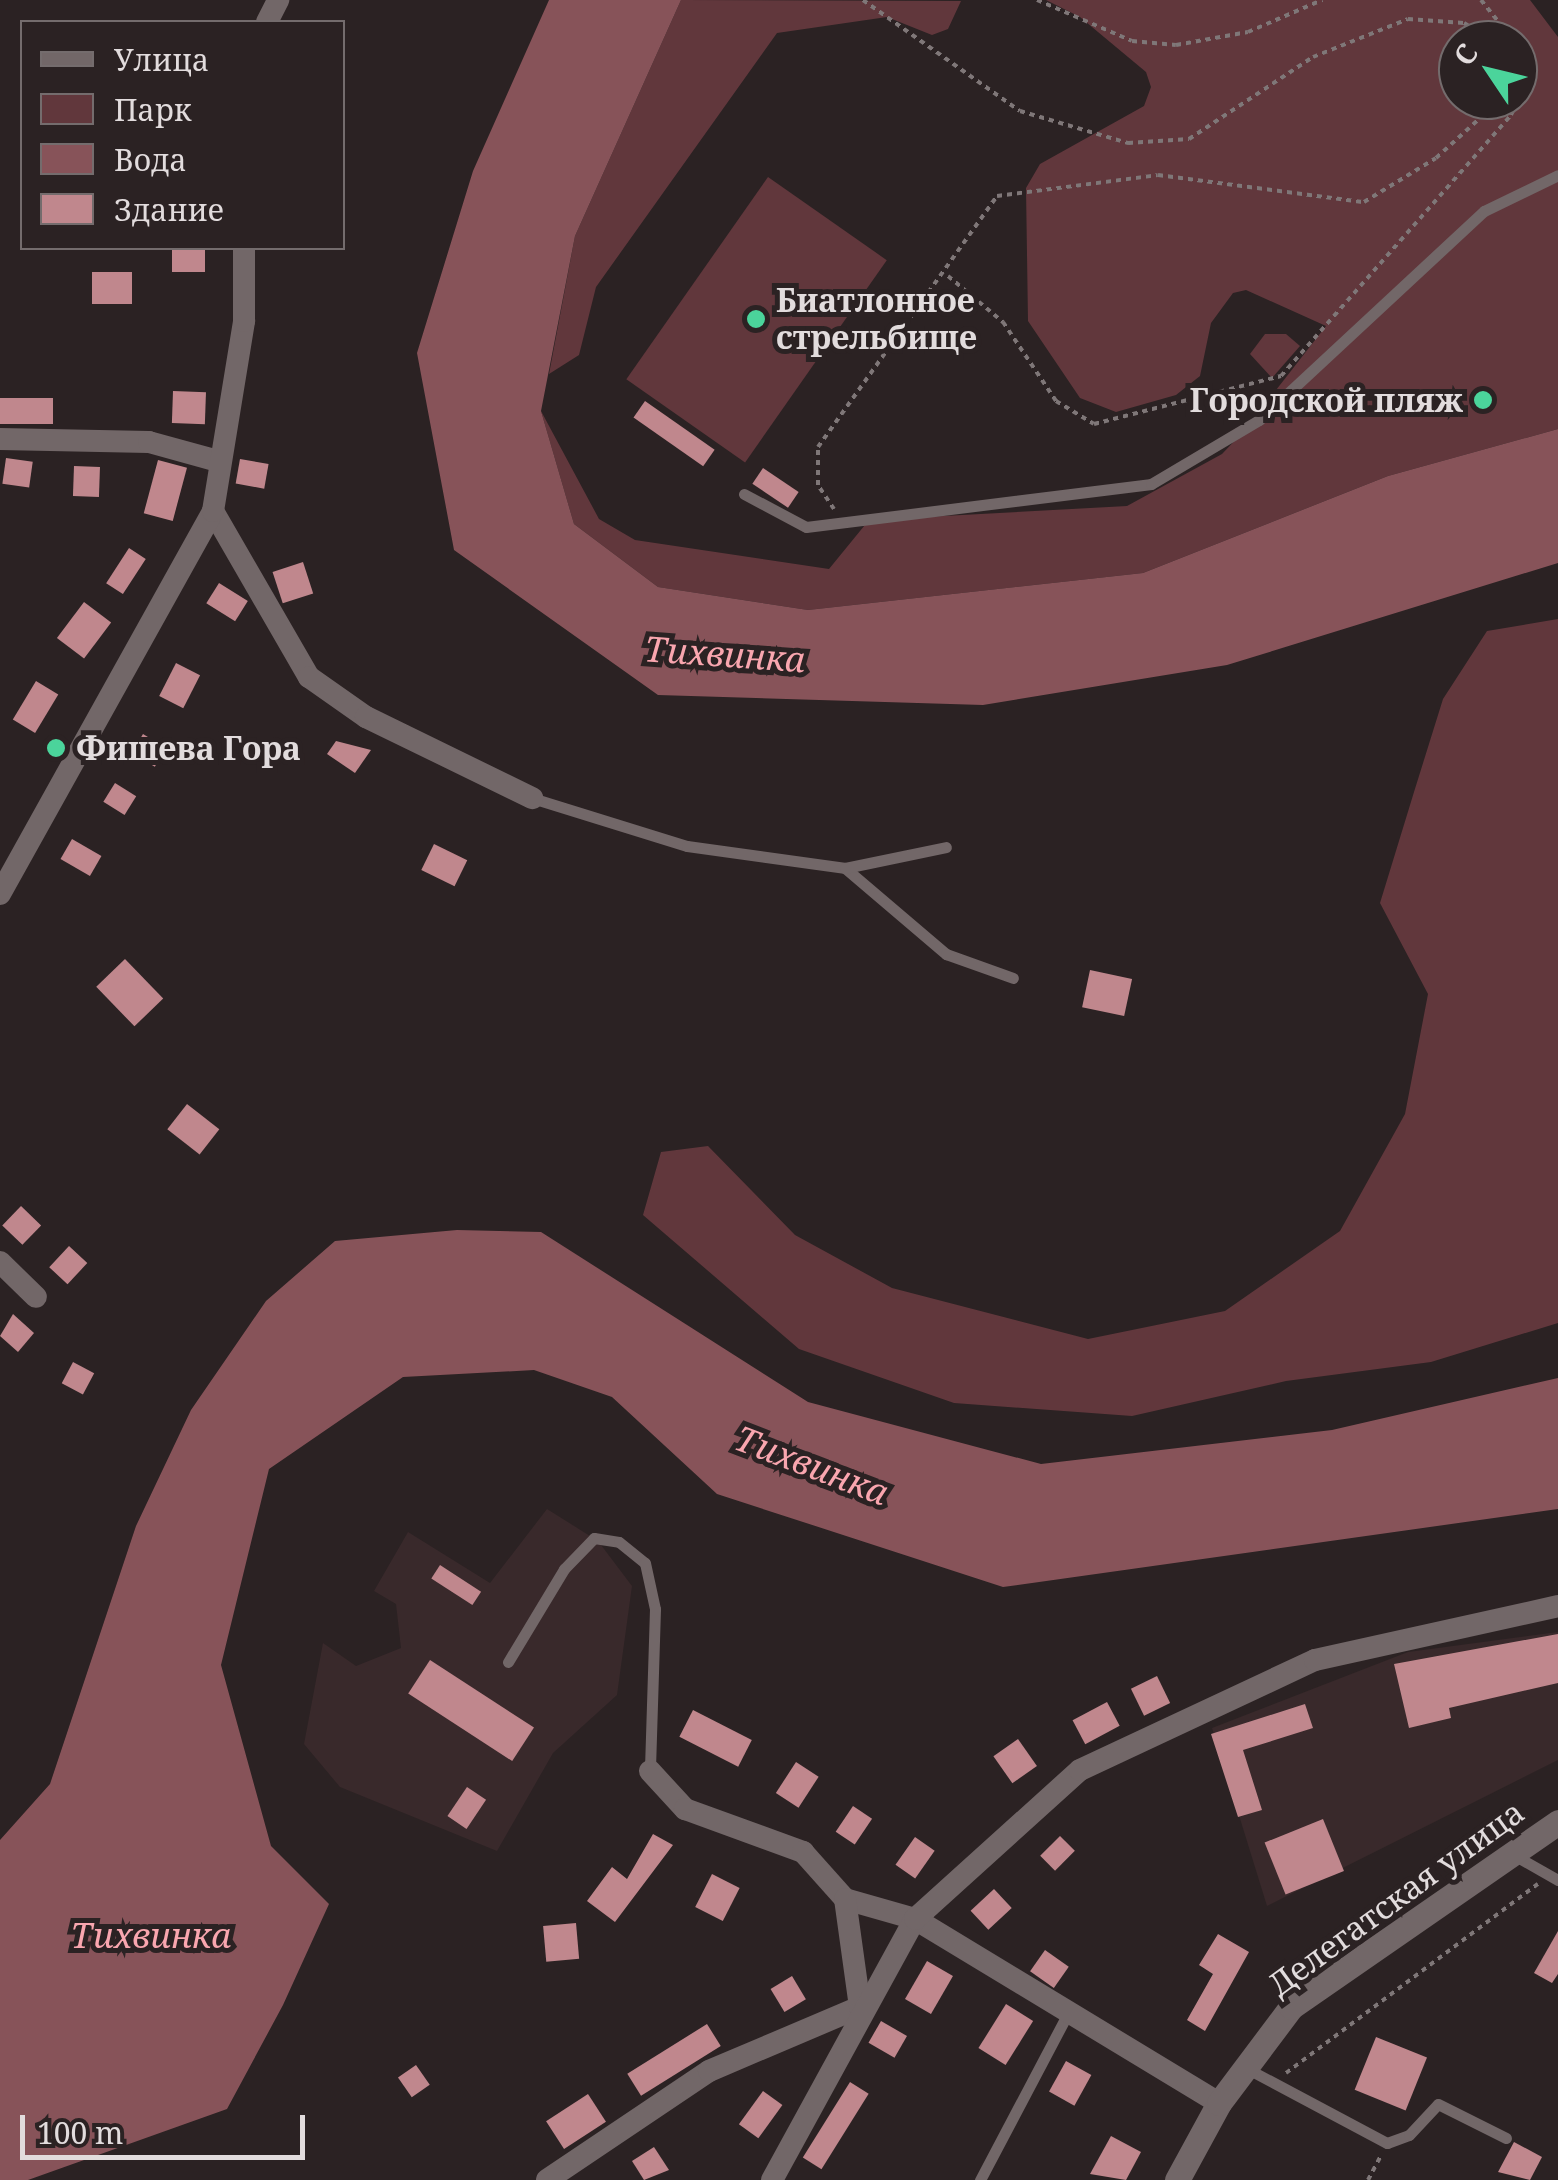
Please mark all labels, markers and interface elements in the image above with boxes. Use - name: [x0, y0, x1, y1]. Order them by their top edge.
- legend: [20, 20, 345, 250]
- north arrow: [1438, 20, 1538, 120]
- text: С: [1444, 35, 1486, 72]
- text: Улица: [114, 39, 209, 80]
- text: Парк: [114, 89, 192, 130]
- text: Вода: [114, 139, 187, 180]
- text: Здание: [114, 189, 224, 230]
- place label: Биатлонное стрельбище: [776, 282, 977, 357]
- marker: Биатлонное стрельбище: [745, 308, 767, 330]
- place label: Городской пляж: [1189, 381, 1463, 419]
- marker: Городской пляж: [1472, 389, 1494, 411]
- water label: Тихвинка: [643, 627, 807, 681]
- place label: Фишева Гора: [76, 729, 301, 767]
- marker: Фишева Гора: [45, 737, 67, 759]
- water label: Тихвинка: [729, 1417, 895, 1513]
- street label: Делегатская улица: [1261, 1792, 1531, 2004]
- water label: Тихвинка: [71, 1914, 231, 1956]
- scale bar: [25, 2095, 310, 2157]
- text: 100 m: [37, 2112, 123, 2153]

